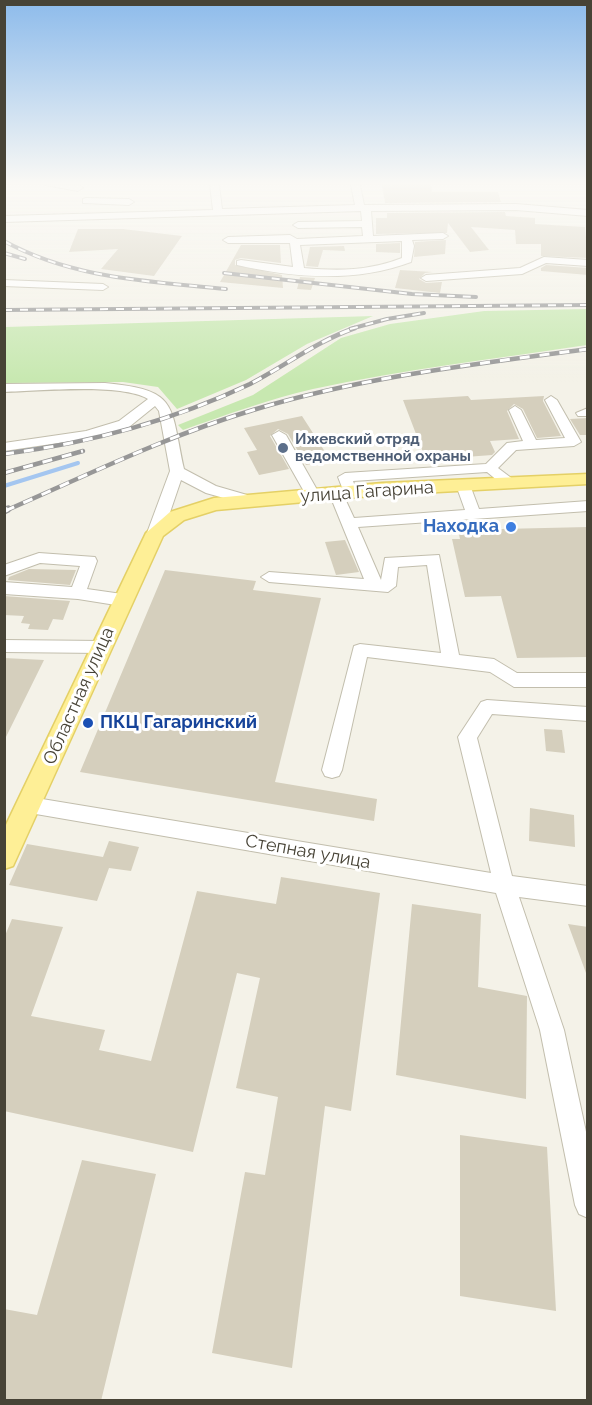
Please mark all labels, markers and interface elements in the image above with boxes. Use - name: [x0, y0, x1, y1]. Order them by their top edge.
- place label: Ижевский отряд ведомственной охраны: [295, 430, 471, 465]
- marker: Ижевский отряд ведомственной охраны: [276, 441, 290, 455]
- street label: улица Гагарина: [300, 477, 434, 507]
- place label: Находка: [423, 516, 499, 538]
- marker: Находка: [504, 520, 518, 534]
- street label: Областная улица: [39, 624, 119, 768]
- place label: ПКЦ Гагаринский: [100, 712, 257, 734]
- marker: ПКЦ Гагаринский: [81, 716, 95, 730]
- street label: Степная улица: [244, 830, 372, 874]

